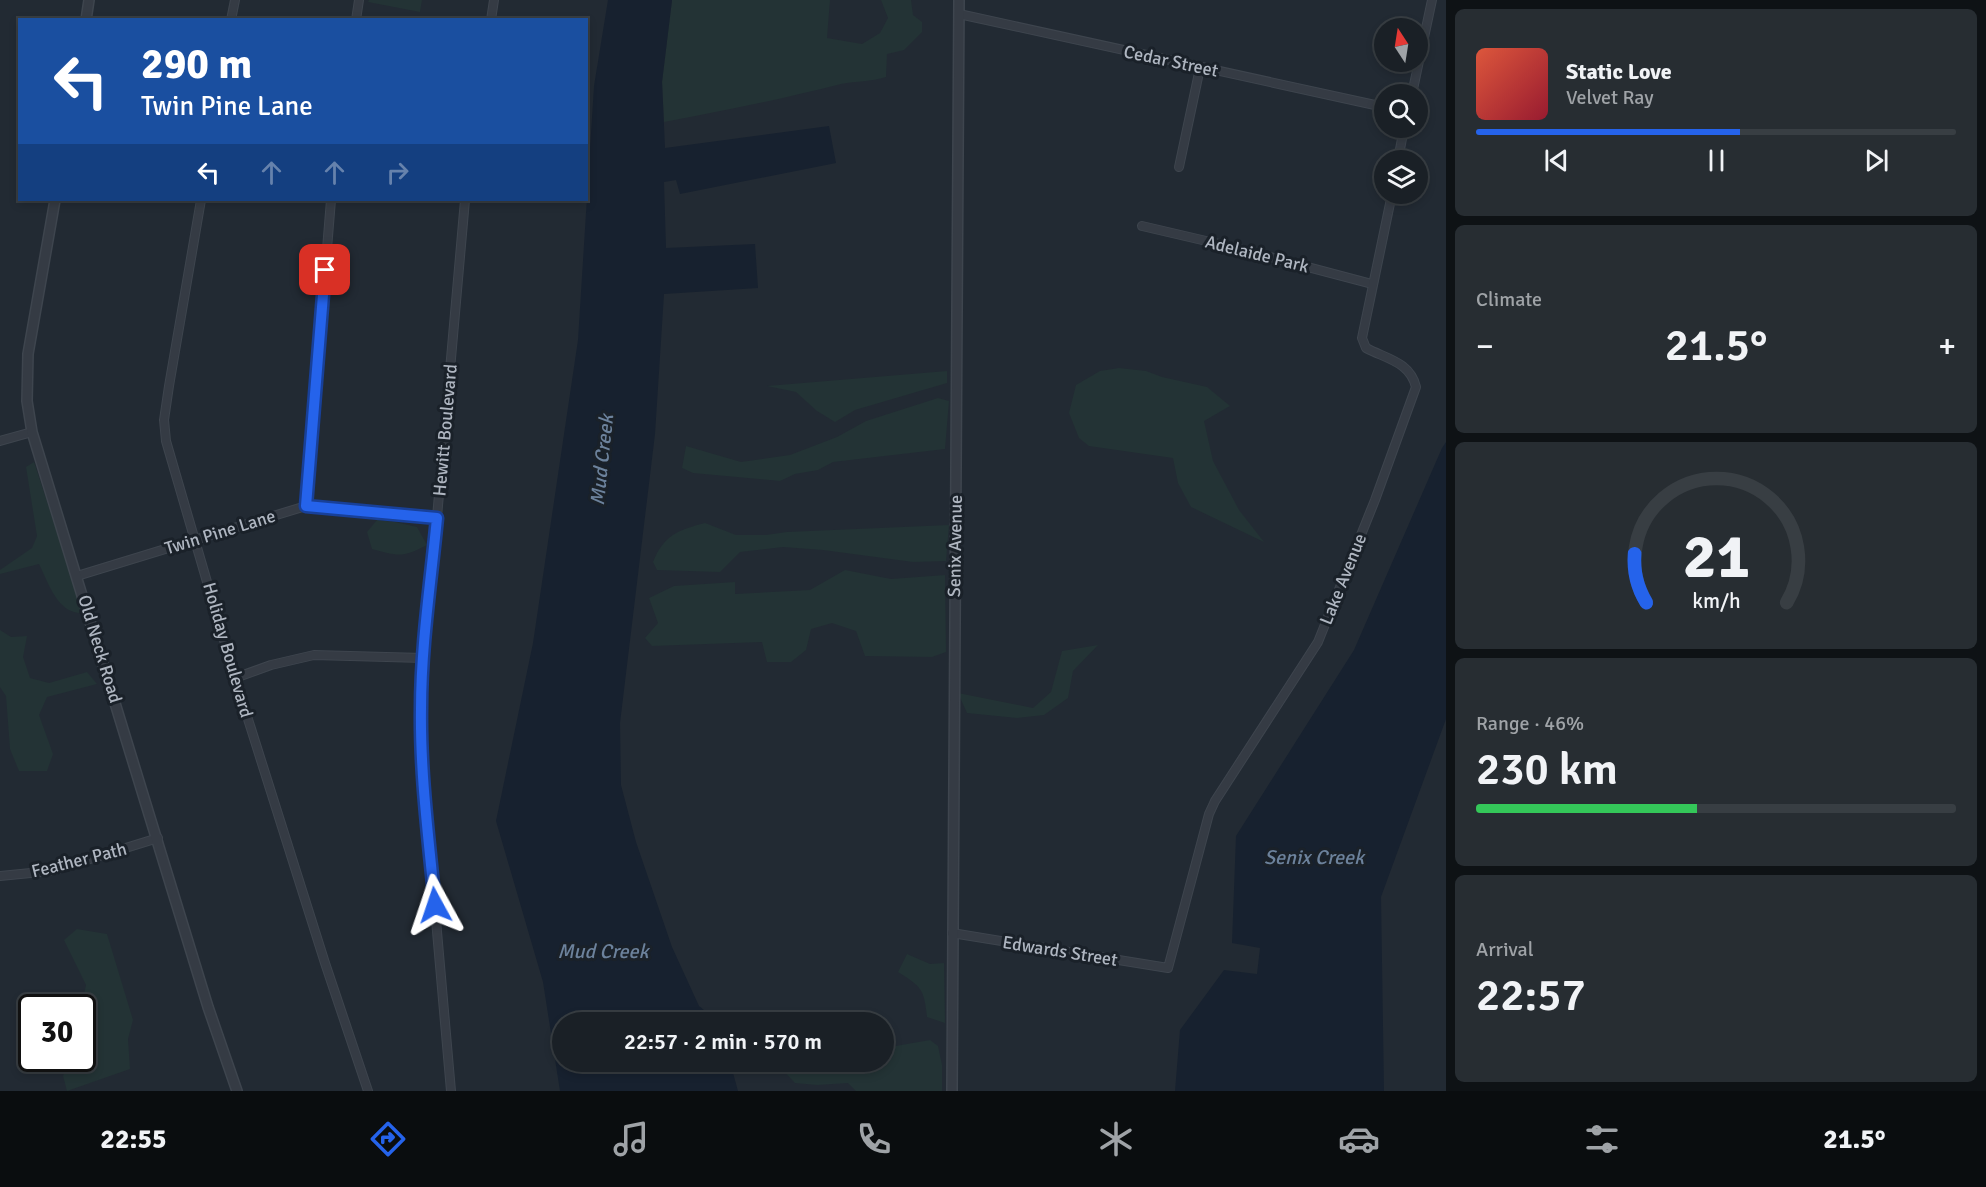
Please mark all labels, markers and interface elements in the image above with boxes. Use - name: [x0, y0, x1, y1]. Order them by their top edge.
- north arrow: [1374, 18, 1428, 72]
- map controls: [1374, 18, 1428, 204]
- text: 290 m: [141, 39, 252, 90]
- street label: Cedar Street: [1122, 40, 1220, 82]
- icon: left: [42, 42, 120, 120]
- text: Static Love: [1566, 58, 1672, 85]
- button: search: [1374, 84, 1428, 138]
- text: Velvet Ray: [1566, 85, 1654, 110]
- text: Twin Pine Lane: [141, 90, 313, 123]
- icon: previous: [1540, 144, 1573, 177]
- icon: pause: [1700, 144, 1733, 177]
- icon: next: [1860, 144, 1893, 177]
- button: layers: [1374, 150, 1428, 204]
- icon: left: [192, 156, 225, 189]
- icon: ahead: [255, 156, 288, 189]
- icon: ahead: [318, 156, 351, 189]
- icon: right: [381, 156, 414, 189]
- street label: Adelaide Park: [1203, 231, 1311, 277]
- pin: [299, 244, 350, 295]
- icon: arrive: [308, 253, 341, 286]
- text: Climate: [1476, 287, 1542, 312]
- text: 21.5°: [1665, 318, 1767, 373]
- text: −: [1476, 326, 1494, 367]
- text: +: [1938, 326, 1956, 367]
- street label: Hewitt Boulevard: [428, 363, 462, 497]
- water label: Mud Creek: [585, 411, 619, 507]
- street label: Senix Avenue: [943, 495, 967, 597]
- street label: Twin Pine Lane: [162, 505, 278, 559]
- text: 21: [1682, 518, 1750, 595]
- street label: Lake Avenue: [1315, 530, 1371, 628]
- street label: Holiday Boulevard: [198, 580, 258, 720]
- text: km/h: [1692, 588, 1740, 614]
- street label: Old Neck Road: [73, 592, 127, 706]
- text: Range · 46%: [1476, 711, 1584, 736]
- text: 230 km: [1476, 742, 1618, 797]
- street label: Feather Path: [29, 838, 129, 882]
- water label: Senix Creek: [1264, 845, 1366, 870]
- position arrow: [403, 873, 467, 937]
- street label: Edwards Street: [1001, 931, 1119, 971]
- text: Arrival: [1476, 937, 1534, 962]
- water label: Mud Creek: [557, 939, 651, 964]
- text: 22:57: [1476, 968, 1586, 1023]
- speed limit sign: 30: [18, 994, 96, 1072]
- text: 22:57 · 2 min · 570 m: [624, 1028, 822, 1055]
- icon: directions: [367, 1118, 409, 1160]
- icon: music: [610, 1118, 652, 1160]
- icon: phone: [853, 1118, 895, 1160]
- icon: climate: [1095, 1118, 1137, 1160]
- icon: car: [1338, 1118, 1380, 1160]
- icon: filters: [1581, 1118, 1623, 1160]
- text: 22:55: [100, 1123, 167, 1156]
- text: 21.5°: [1823, 1123, 1886, 1156]

